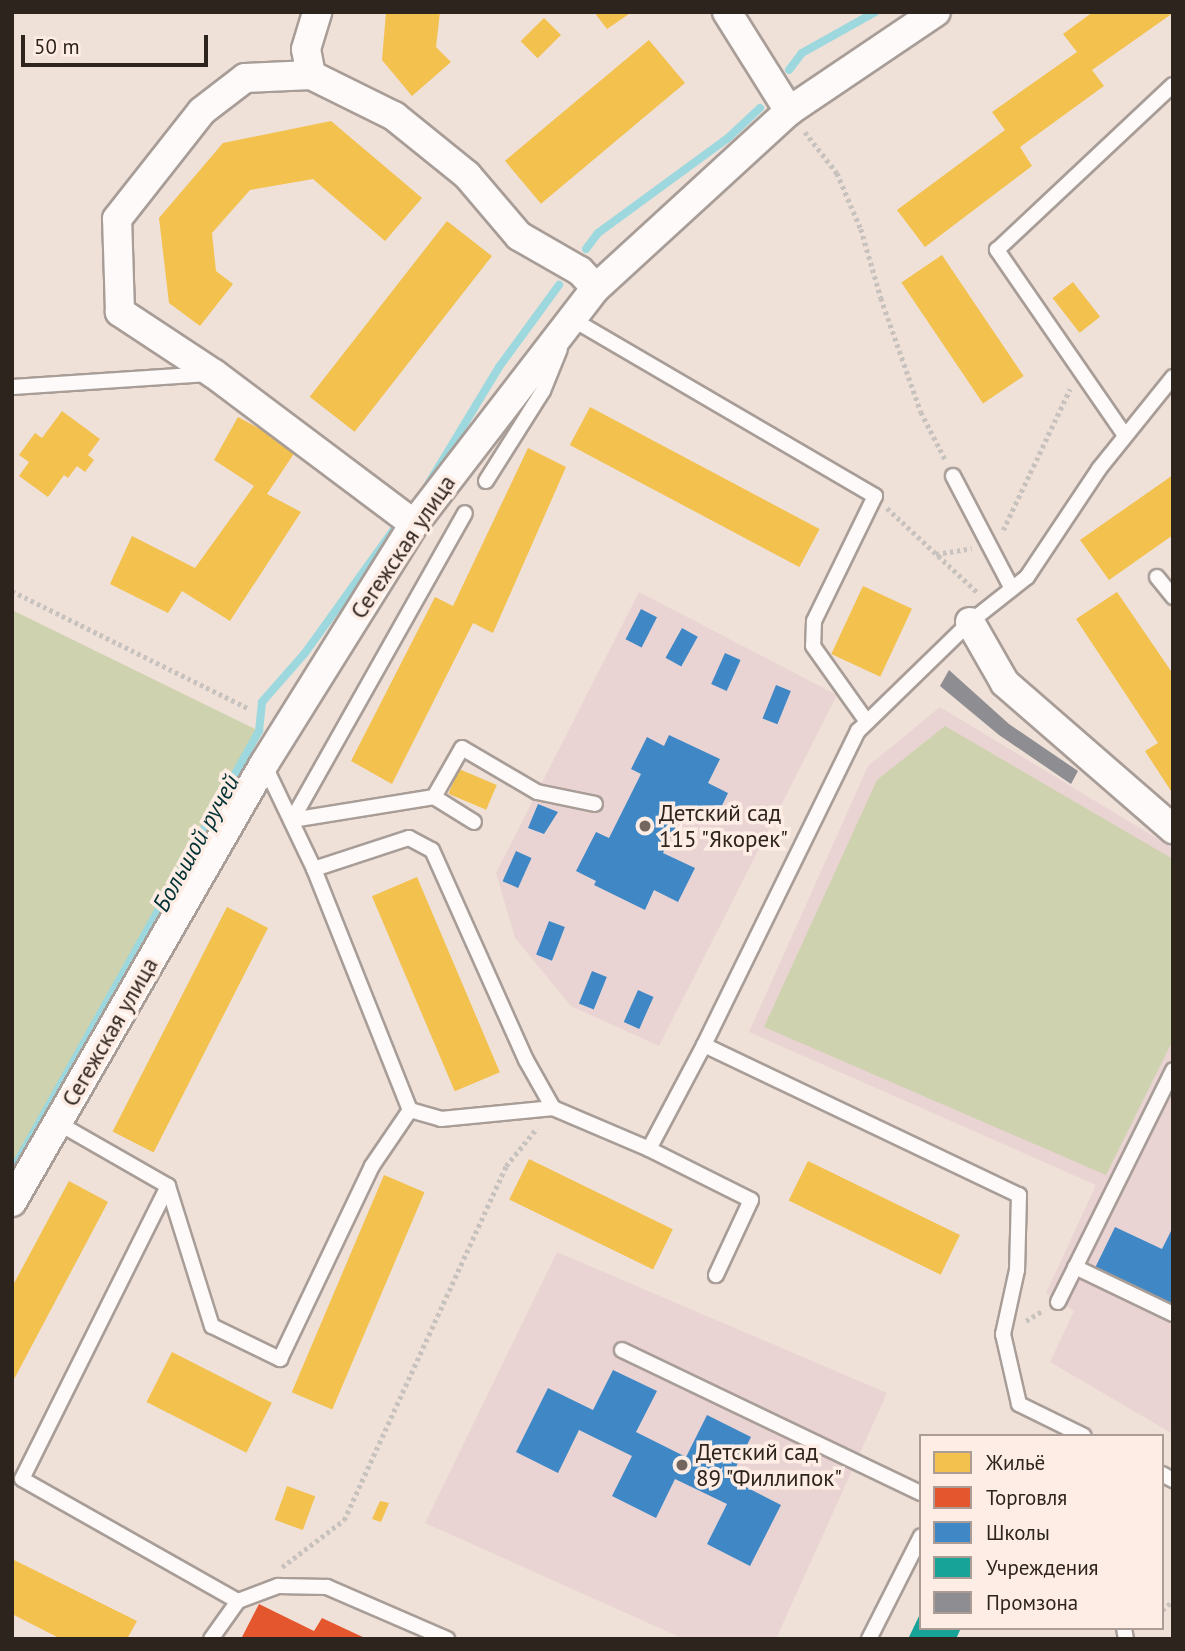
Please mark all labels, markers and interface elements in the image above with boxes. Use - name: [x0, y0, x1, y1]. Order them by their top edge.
- scale bar: [24, 21, 212, 65]
- text: 50 m: [34, 33, 80, 60]
- street label: Сегежская улица: [345, 470, 461, 624]
- water label: Большой ручей: [147, 770, 245, 916]
- place label: Детский сад 115 "Якорек": [659, 799, 789, 853]
- marker: Детский сад 115 "Якорек": [637, 818, 653, 834]
- street label: Сегежская улица: [56, 953, 164, 1111]
- legend: [919, 1434, 1164, 1630]
- place label: Детский сад 89 "Филлипок": [696, 1438, 844, 1492]
- text: Жильё: [986, 1449, 1045, 1476]
- marker: Детский сад 89 "Филлипок": [674, 1457, 690, 1473]
- text: Торговля: [986, 1484, 1067, 1511]
- text: Школы: [986, 1519, 1050, 1546]
- text: Учреждения: [986, 1554, 1099, 1581]
- text: Промзона: [986, 1589, 1078, 1616]

